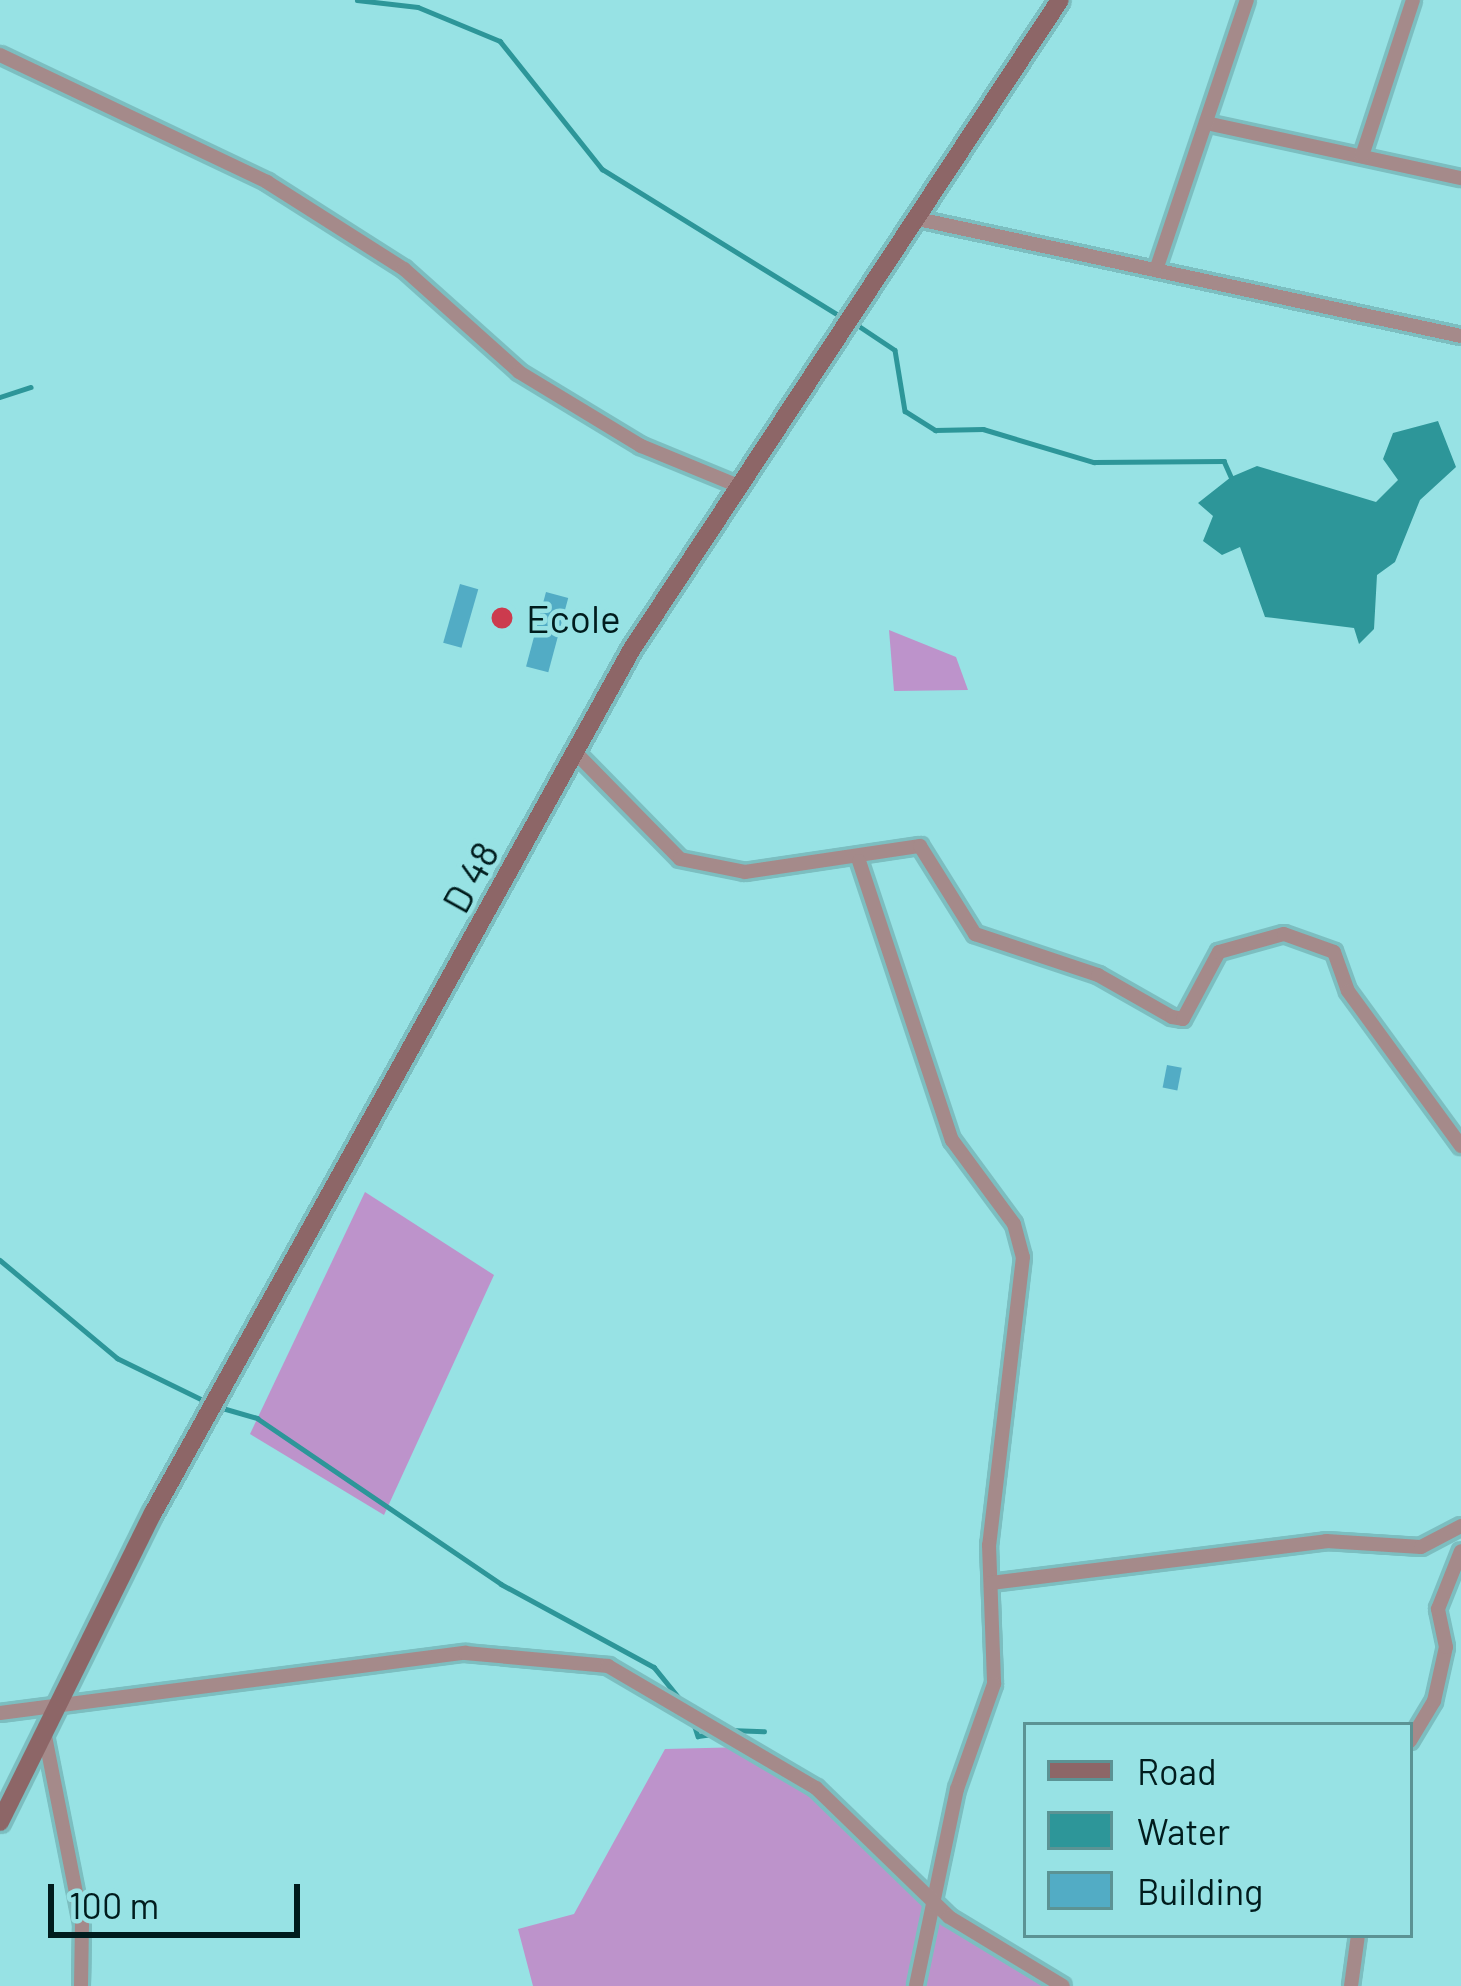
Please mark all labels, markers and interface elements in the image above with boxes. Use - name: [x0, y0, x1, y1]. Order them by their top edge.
- place label: Ecole: [526, 595, 621, 641]
- marker: Ecole: [489, 605, 515, 631]
- street label: D 48: [432, 833, 508, 921]
- legend: [1023, 1722, 1413, 1938]
- text: Road: [1137, 1749, 1217, 1792]
- text: Water: [1137, 1809, 1230, 1852]
- scale bar: [54, 1860, 306, 1934]
- text: Building: [1137, 1869, 1263, 1912]
- text: 100 m: [69, 1883, 159, 1926]

